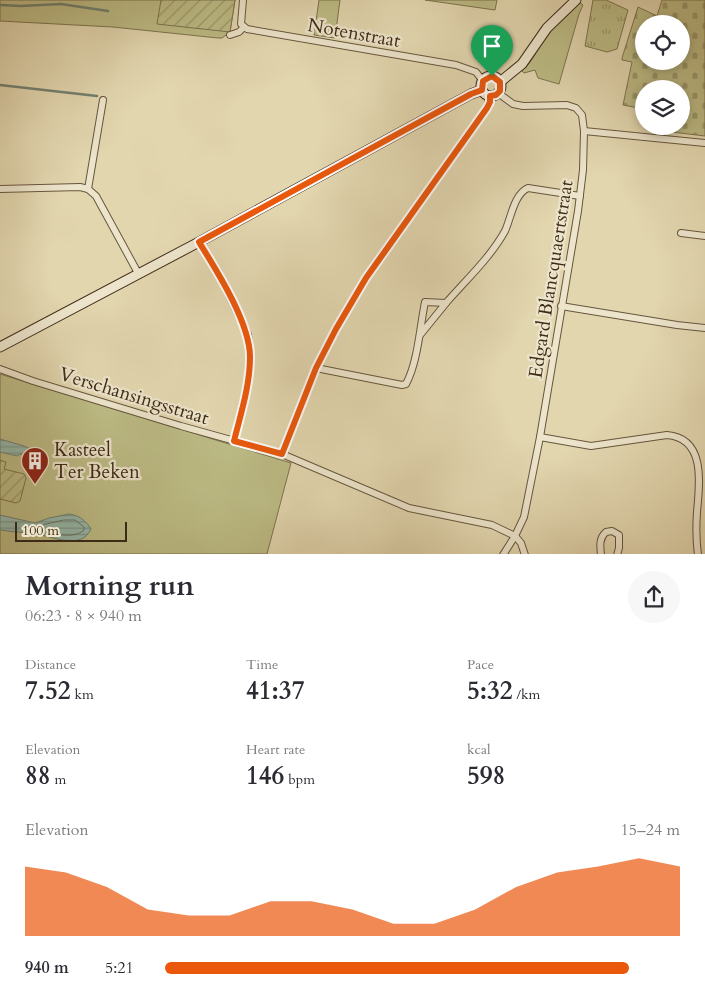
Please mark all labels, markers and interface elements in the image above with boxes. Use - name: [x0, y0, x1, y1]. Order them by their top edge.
- street label: Notenstraat: [306, 12, 402, 54]
- map controls: [635, 15, 690, 135]
- button: locate: [635, 15, 690, 70]
- pin: [471, 25, 513, 76]
- icon: arrive: [478, 32, 506, 60]
- button: layers: [635, 80, 690, 135]
- street label: Edgard Blancquaertstraat: [522, 178, 580, 380]
- street label: Verschansingsstraat: [56, 361, 212, 431]
- place label: Kasteel Ter Beken: [54, 437, 140, 485]
- building icon: Kasteel Ter Beken: [20, 446, 50, 485]
- scale bar: [15, 520, 128, 543]
- text: 100 m: [22, 521, 59, 540]
- text: Morning run: [25, 567, 194, 605]
- button: share: [628, 571, 680, 623]
- text: 06:23 · 8 × 940 m: [25, 605, 142, 627]
- text: Distance: [25, 655, 76, 674]
- text: Time: [246, 655, 278, 674]
- text: Pace: [467, 655, 494, 674]
- text: 7.52: [25, 674, 71, 708]
- text: 41:37: [246, 674, 304, 708]
- text: 5:32: [467, 674, 513, 708]
- text: km: [71, 685, 94, 704]
- text: /km: [513, 685, 540, 704]
- text: Elevation: [25, 740, 81, 759]
- text: Heart rate: [246, 740, 305, 759]
- text: kcal: [467, 740, 491, 759]
- text: 88: [25, 759, 51, 793]
- text: 146: [246, 759, 284, 793]
- text: 598: [467, 759, 505, 793]
- text: m: [51, 770, 66, 789]
- text: bpm: [284, 770, 315, 789]
- text: Elevation: [25, 819, 89, 841]
- text: 15–24 m: [621, 819, 680, 841]
- text: 940 m: [25, 957, 69, 979]
- text: 5:21: [105, 957, 134, 979]

